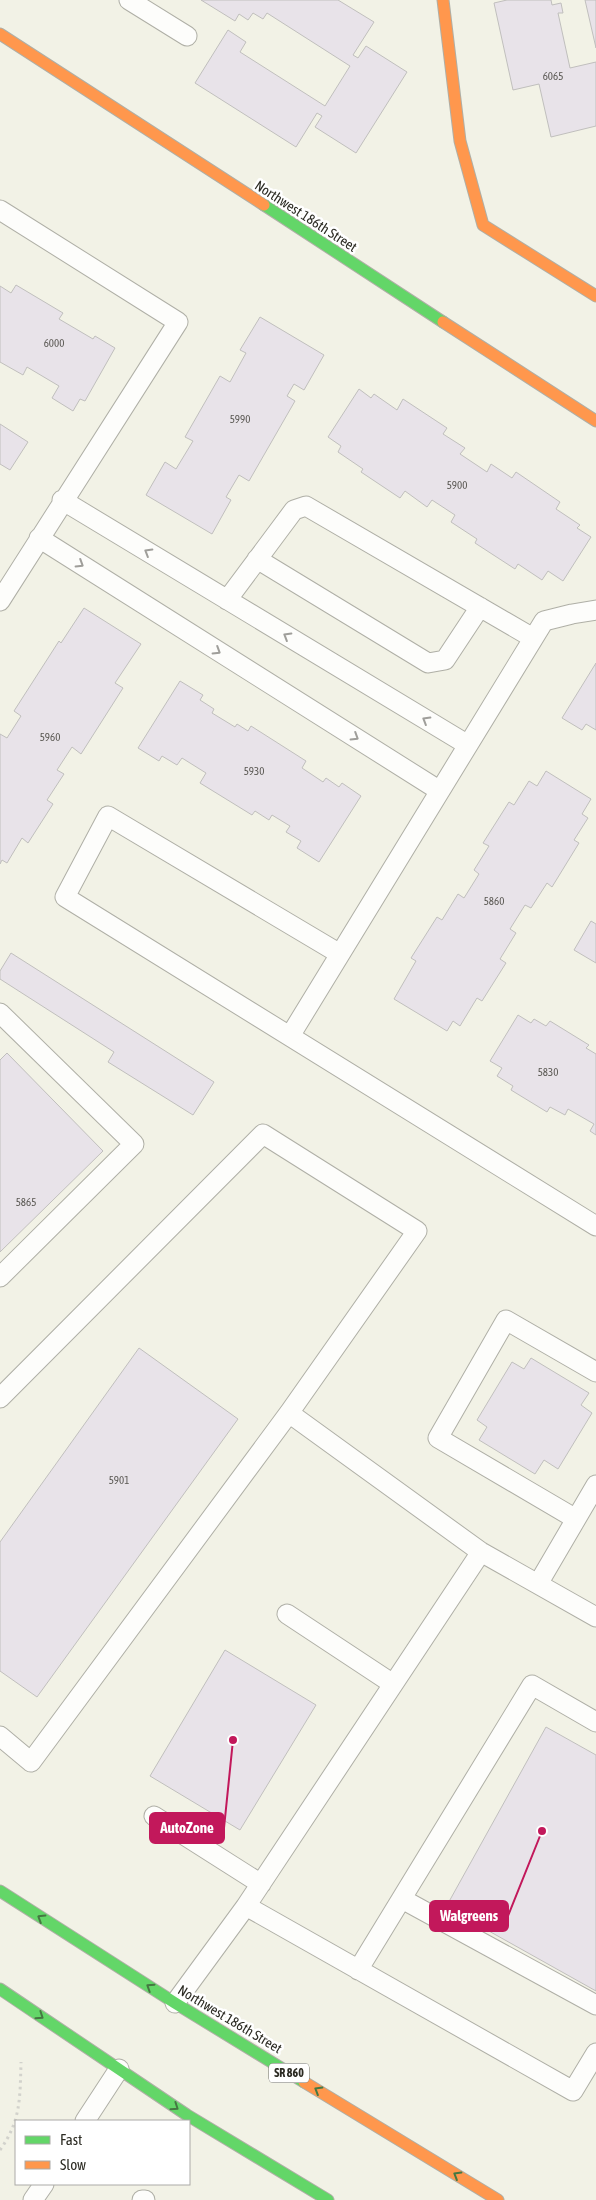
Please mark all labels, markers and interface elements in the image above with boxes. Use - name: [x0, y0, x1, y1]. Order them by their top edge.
- house number: 6065: [543, 70, 563, 82]
- street label: Northwest 186th Street: [252, 177, 360, 255]
- house number: 6000: [44, 337, 64, 349]
- house number: 5990: [230, 413, 250, 425]
- house number: 5900: [447, 479, 467, 491]
- one-way arrow: [144, 549, 153, 559]
- one-way arrow: [74, 558, 84, 567]
- one-way arrow: [284, 633, 293, 643]
- one-way arrow: [212, 644, 221, 654]
- one-way arrow: [423, 716, 432, 726]
- house number: 5960: [40, 731, 60, 743]
- one-way arrow: [349, 731, 359, 740]
- house number: 5930: [244, 765, 264, 777]
- house number: 5860: [484, 895, 504, 907]
- house number: 5830: [538, 1066, 558, 1078]
- house number: 5865: [16, 1196, 36, 1208]
- house number: 5901: [109, 1474, 129, 1486]
- callout: AutoZone: [150, 1813, 224, 1843]
- text: AutoZone: [159, 1819, 214, 1836]
- callout: Walgreens: [430, 1901, 508, 1931]
- text: Walgreens: [439, 1907, 499, 1924]
- one-way arrow: [37, 1914, 46, 1924]
- street label: Northwest 186th Street: [175, 1982, 285, 2056]
- one-way arrow: [146, 1984, 155, 1993]
- one-way arrow: [35, 2010, 44, 2019]
- road number: SR 860: [269, 2064, 309, 2082]
- one-way arrow: [314, 2087, 323, 2097]
- one-way arrow: [169, 2101, 179, 2110]
- legend: [15, 2120, 190, 2185]
- text: Fast: [60, 2131, 82, 2148]
- text: Slow: [60, 2156, 86, 2173]
- one-way arrow: [453, 2171, 462, 2181]

